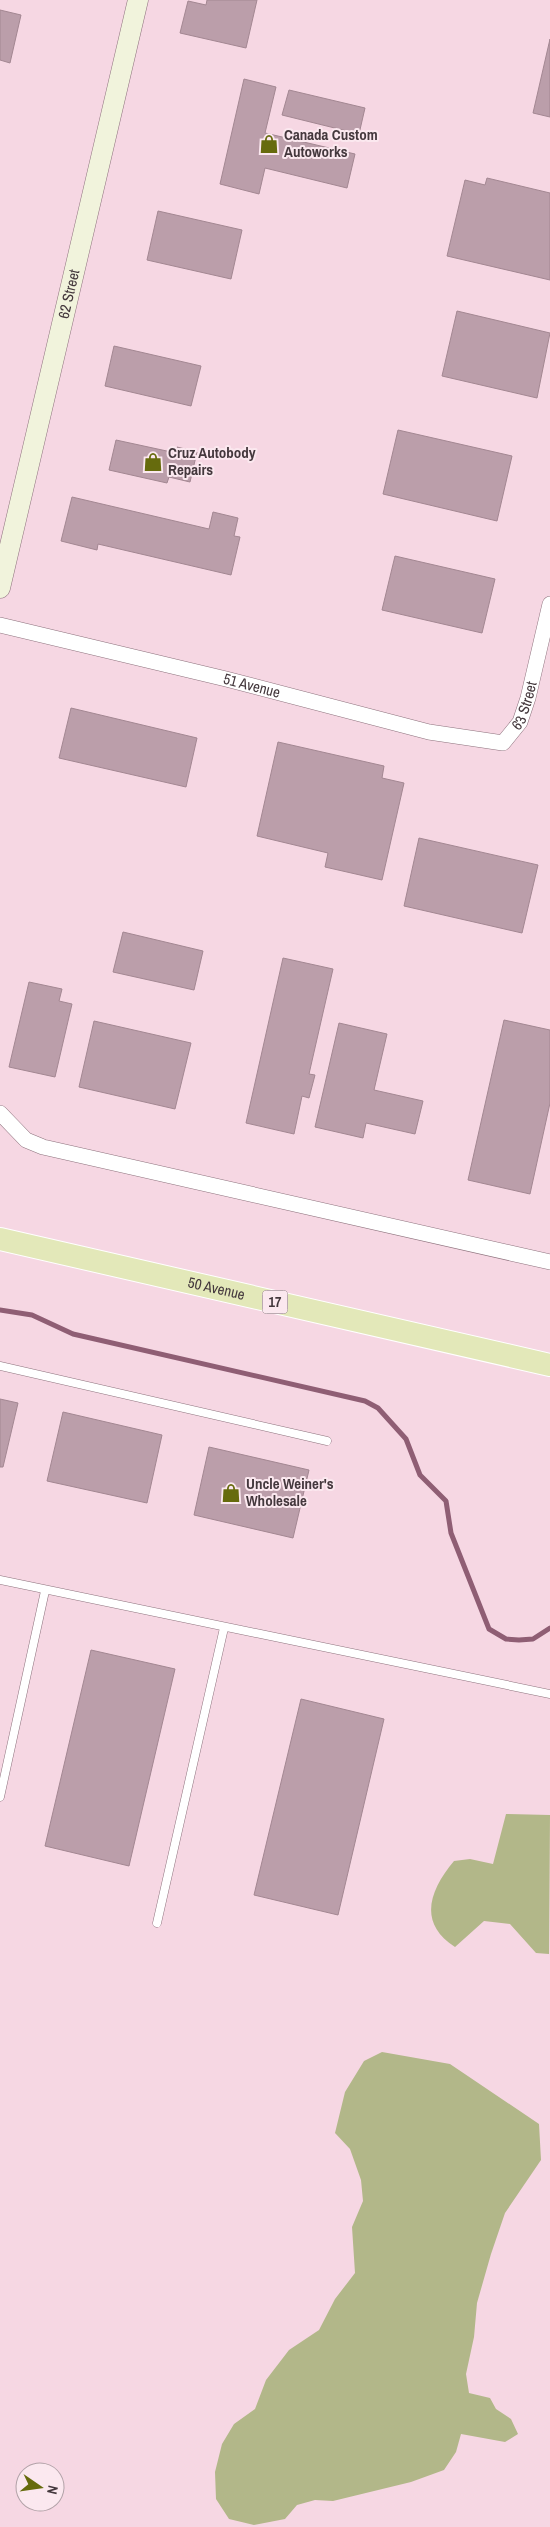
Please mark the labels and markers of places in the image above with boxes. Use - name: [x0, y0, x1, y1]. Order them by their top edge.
- place label: Canada Custom Autoworks: [284, 124, 378, 162]
- shop icon: Canada Custom Autoworks: [258, 133, 280, 155]
- place label: Cruz Autobody Repairs: [168, 442, 256, 480]
- shop icon: Cruz Autobody Repairs: [142, 451, 164, 473]
- place label: Uncle Weiner's Wholesale: [246, 1473, 334, 1511]
- shop icon: Uncle Weiner's Wholesale: [220, 1482, 242, 1504]

